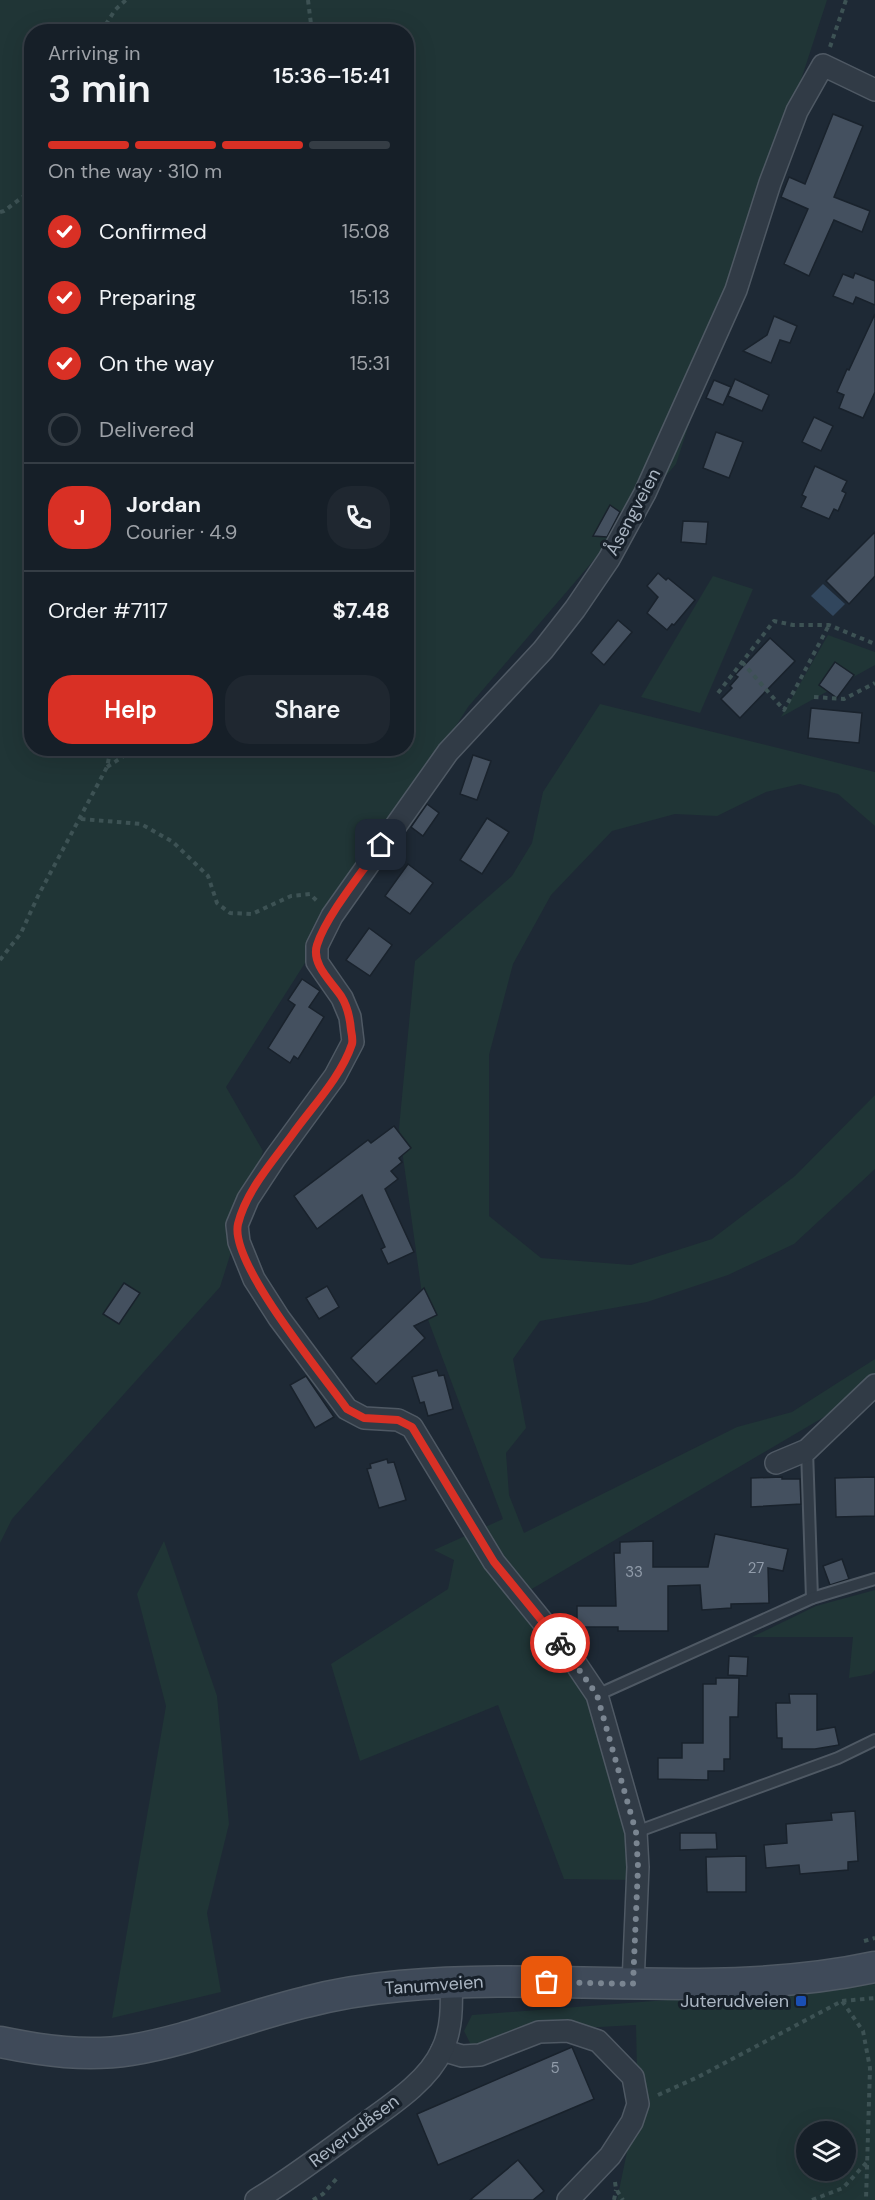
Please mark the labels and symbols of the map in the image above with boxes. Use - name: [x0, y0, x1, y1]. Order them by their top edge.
- street label: Åsengveien: [600, 464, 666, 560]
- pin: [355, 819, 406, 870]
- house number: 27: [748, 1558, 764, 1578]
- house number: 33: [625, 1562, 643, 1582]
- courier: [530, 1613, 590, 1673]
- pin: [521, 1956, 572, 2007]
- street label: Tanumveien: [384, 1970, 484, 2000]
- place label: Juterudveien: [680, 1989, 789, 2013]
- marker: Juterudveien: [794, 1994, 808, 2008]
- house number: 5: [550, 2058, 560, 2078]
- street label: Reverudåsen: [304, 2089, 404, 2173]

